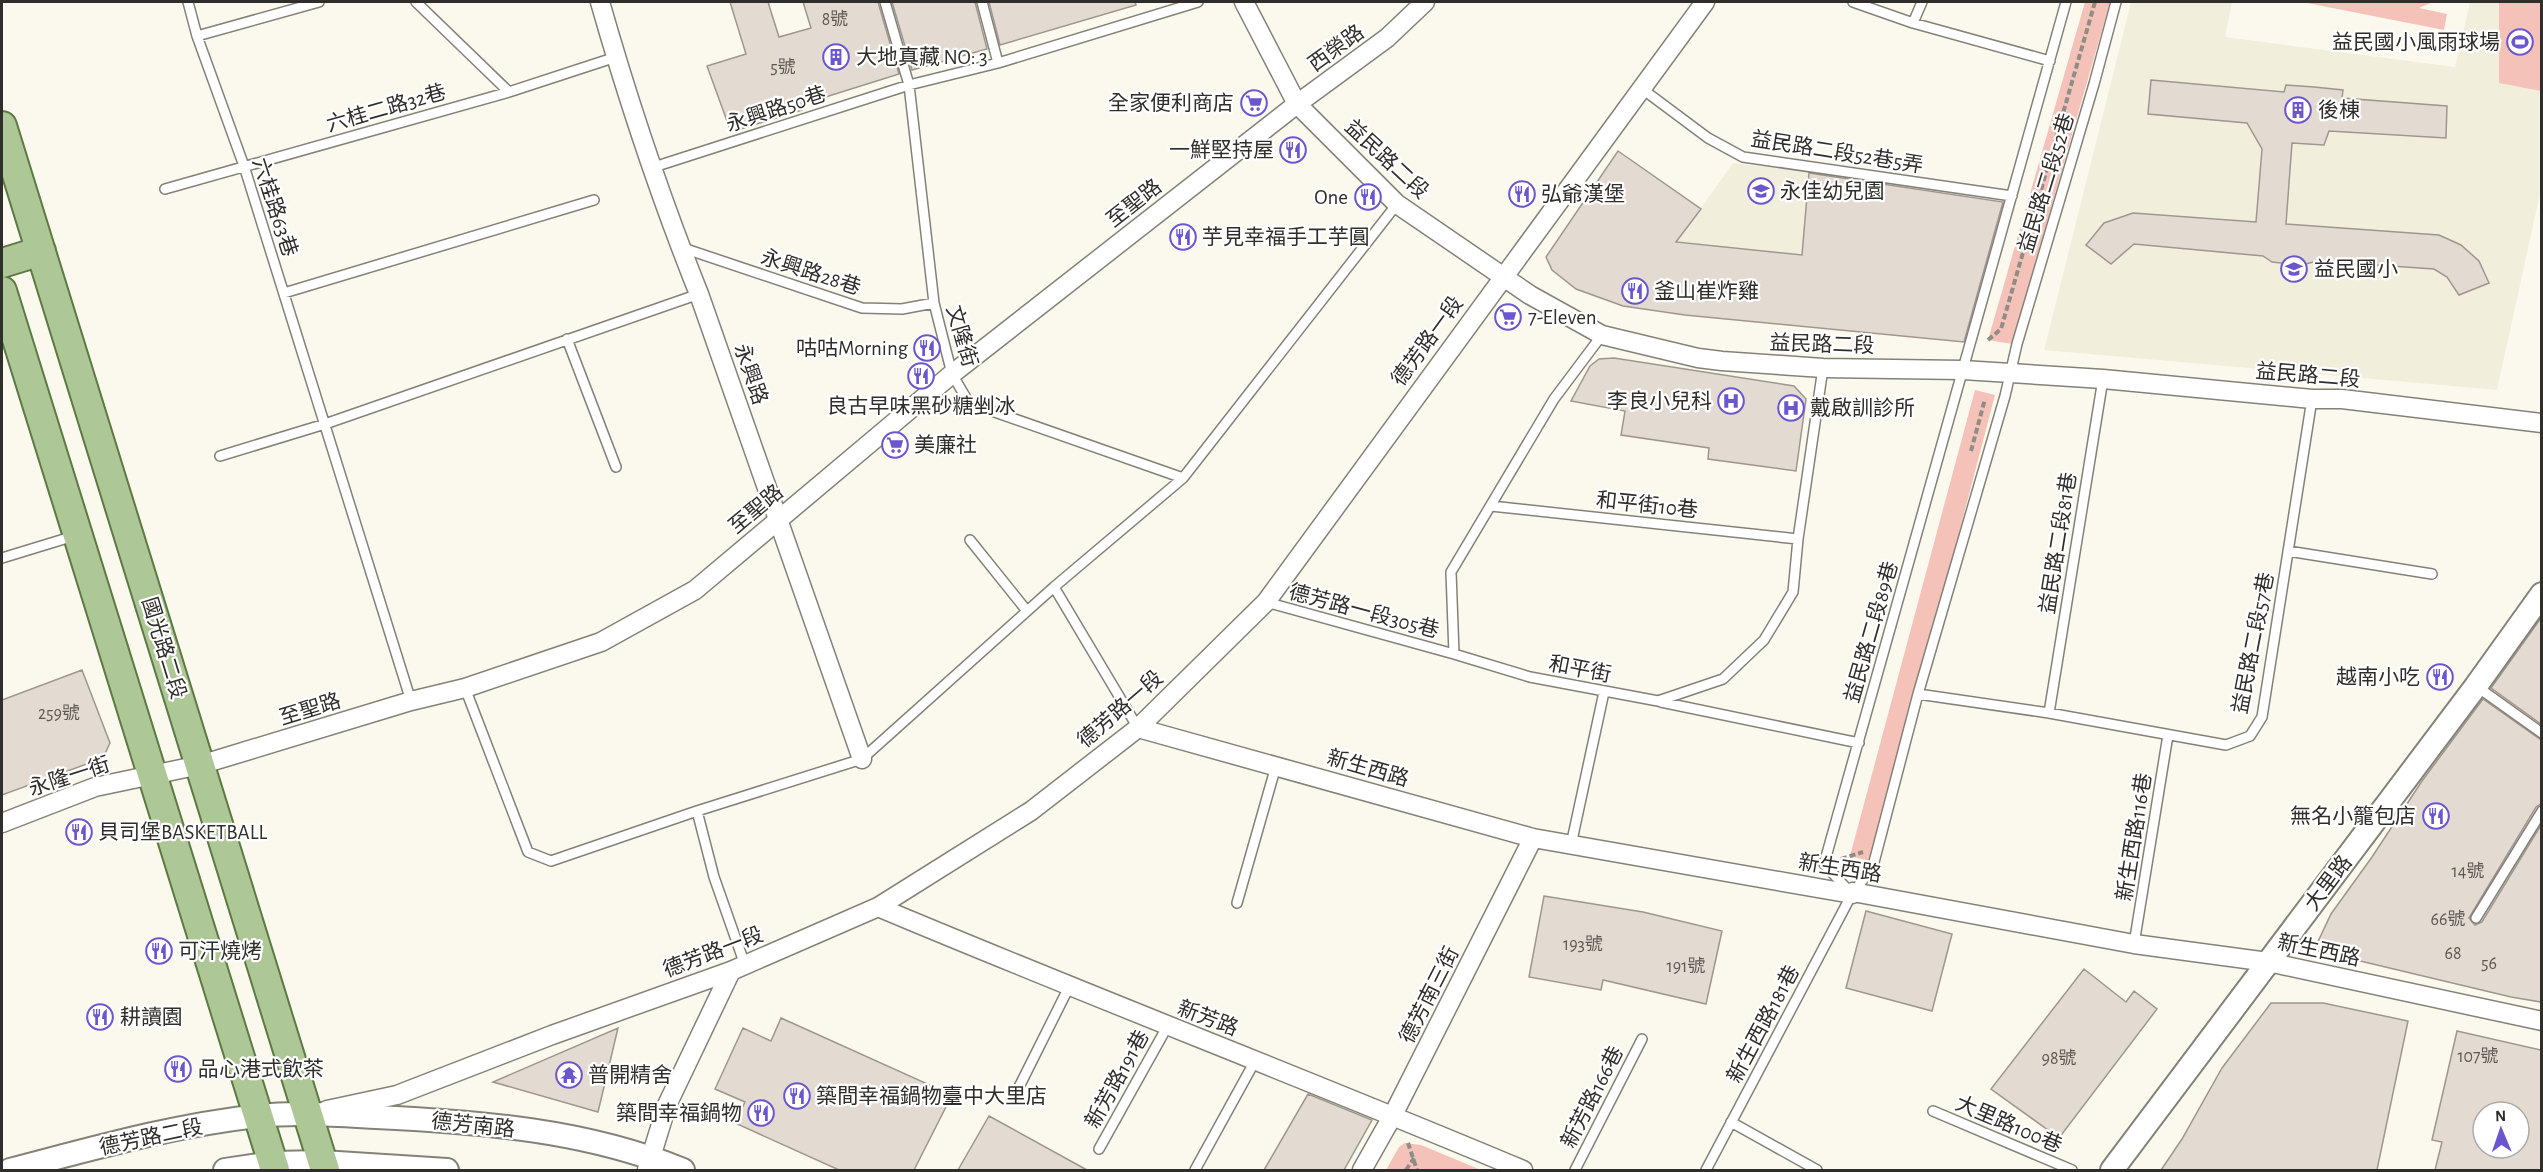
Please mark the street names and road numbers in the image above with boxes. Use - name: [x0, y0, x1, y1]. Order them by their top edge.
- street label: 西榮路: [1304, 21, 1368, 75]
- street label: 六桂二路32巷: [324, 80, 448, 136]
- street label: 永興路50巷: [723, 82, 829, 136]
- street label: 益民路二段52巷: [2014, 111, 2078, 255]
- street label: 益民路二段: [1341, 115, 1433, 203]
- street label: 益民路二段52巷5弄: [1749, 128, 1925, 176]
- street label: 六桂路63巷: [249, 155, 301, 259]
- street label: 至聖路: [1102, 175, 1166, 231]
- street label: 永興路28巷: [758, 246, 864, 298]
- street label: 德芳路一段: [1387, 292, 1467, 390]
- street label: 文隆街: [943, 303, 981, 369]
- street label: 益民路二段: [1769, 331, 1875, 357]
- street label: 永興路: [730, 341, 772, 407]
- street label: 益民路二段: [2255, 359, 2361, 391]
- street label: 益民路二段81巷: [2036, 471, 2080, 615]
- street label: 至聖路: [725, 480, 787, 538]
- street label: 和平街10巷: [1595, 489, 1699, 521]
- street label: 益民路二段89巷: [1840, 559, 1902, 705]
- street label: 益民路二段57巷: [2229, 570, 2277, 716]
- street label: 德芳路一段305巷: [1287, 580, 1441, 642]
- street label: 國光路二段: [138, 595, 190, 701]
- street label: 和平街: [1547, 652, 1613, 686]
- street label: 德芳路一段: [1073, 666, 1167, 752]
- street label: 至聖路: [277, 689, 343, 729]
- street label: 新生西路: [1325, 746, 1411, 790]
- street label: 永隆一街: [26, 753, 112, 799]
- street label: 新生西路116巷: [2113, 771, 2155, 903]
- street label: 新生西路: [1797, 851, 1883, 885]
- street label: 大里路: [2300, 851, 2356, 915]
- street label: 德芳路一段: [660, 923, 766, 981]
- street label: 新生西路: [2276, 931, 2362, 969]
- street label: 德芳南三街: [1395, 943, 1463, 1047]
- street label: 新生西路181巷: [1723, 962, 1803, 1086]
- street label: 新芳路: [1175, 996, 1241, 1040]
- street label: 新芳路191巷: [1081, 1026, 1153, 1132]
- street label: 新芳路166巷: [1557, 1043, 1627, 1151]
- street label: 大里路100巷: [1953, 1092, 2065, 1156]
- street label: 德芳南路: [430, 1110, 516, 1140]
- street label: 德芳路二段: [97, 1115, 205, 1159]

